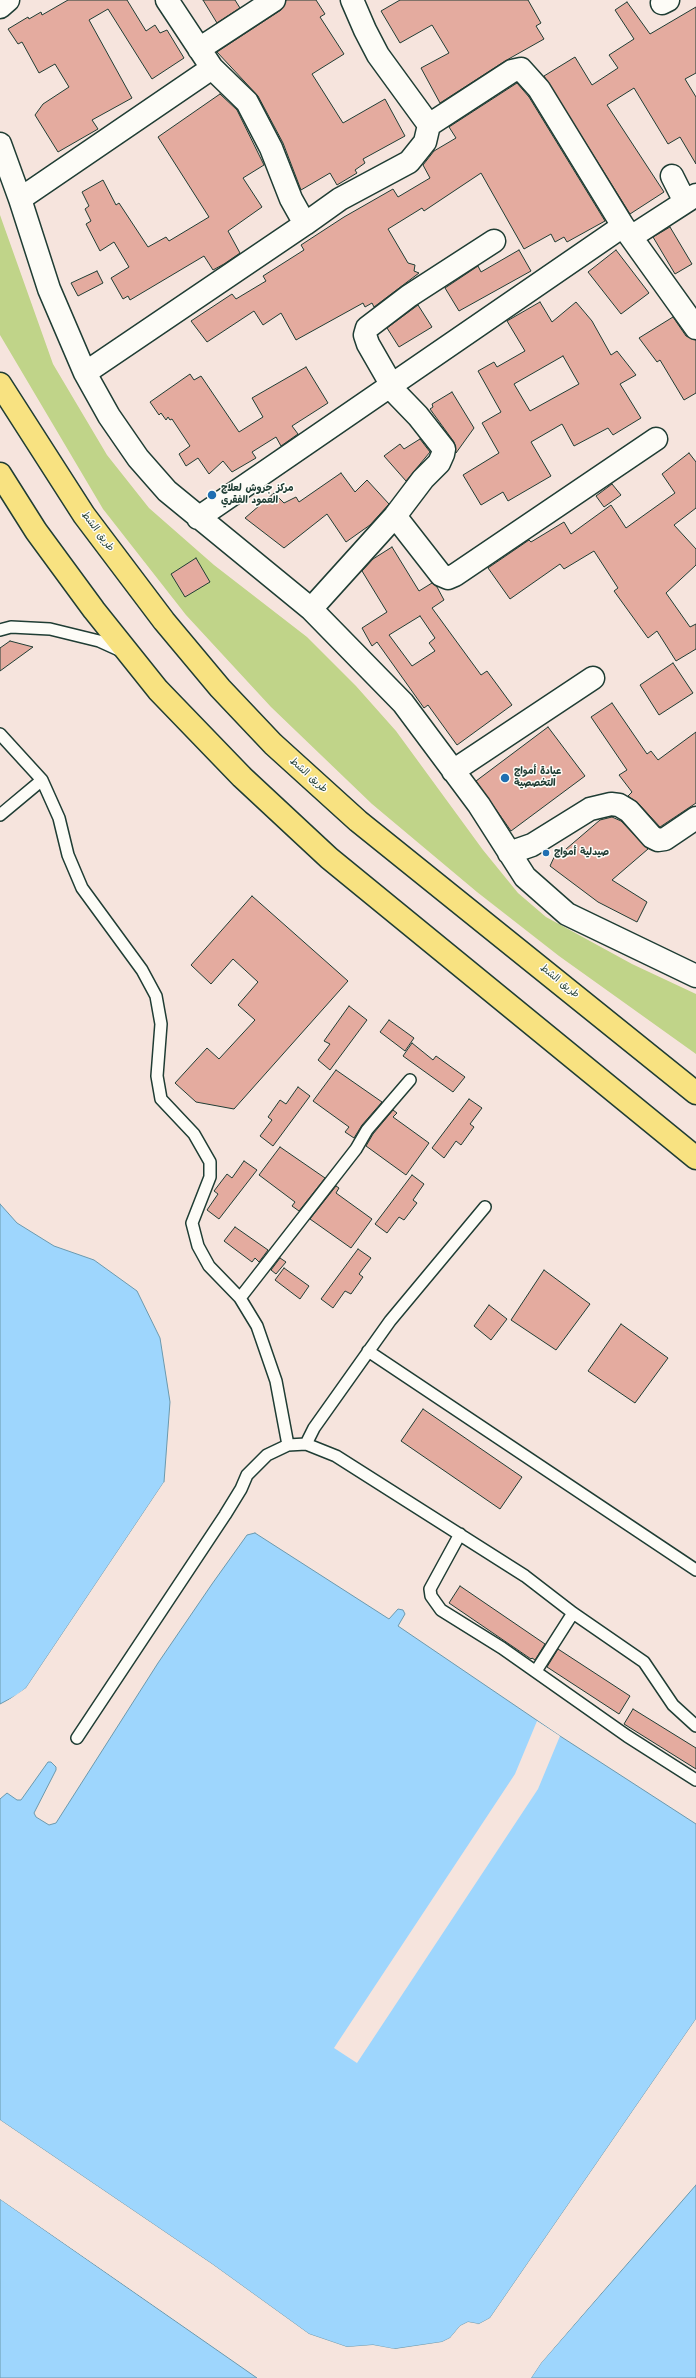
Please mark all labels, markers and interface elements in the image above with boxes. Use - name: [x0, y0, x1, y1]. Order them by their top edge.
- place label: مركز جروش لعلاج العمود الفقري: [221, 483, 293, 506]
- marker: مركز جروش لعلاج العمود الفقري: [206, 489, 218, 501]
- street label: طريق الشط: [78, 510, 116, 554]
- street label: طريق الشط: [287, 756, 329, 796]
- place label: عيادة أمواج التخصصية: [514, 766, 561, 790]
- marker: عيادة أمواج التخصصية: [499, 772, 511, 784]
- place label: صيدلية أمواج: [554, 847, 609, 859]
- marker: صيدلية أمواج: [541, 848, 551, 858]
- street label: طريق الشط: [537, 963, 581, 1001]

